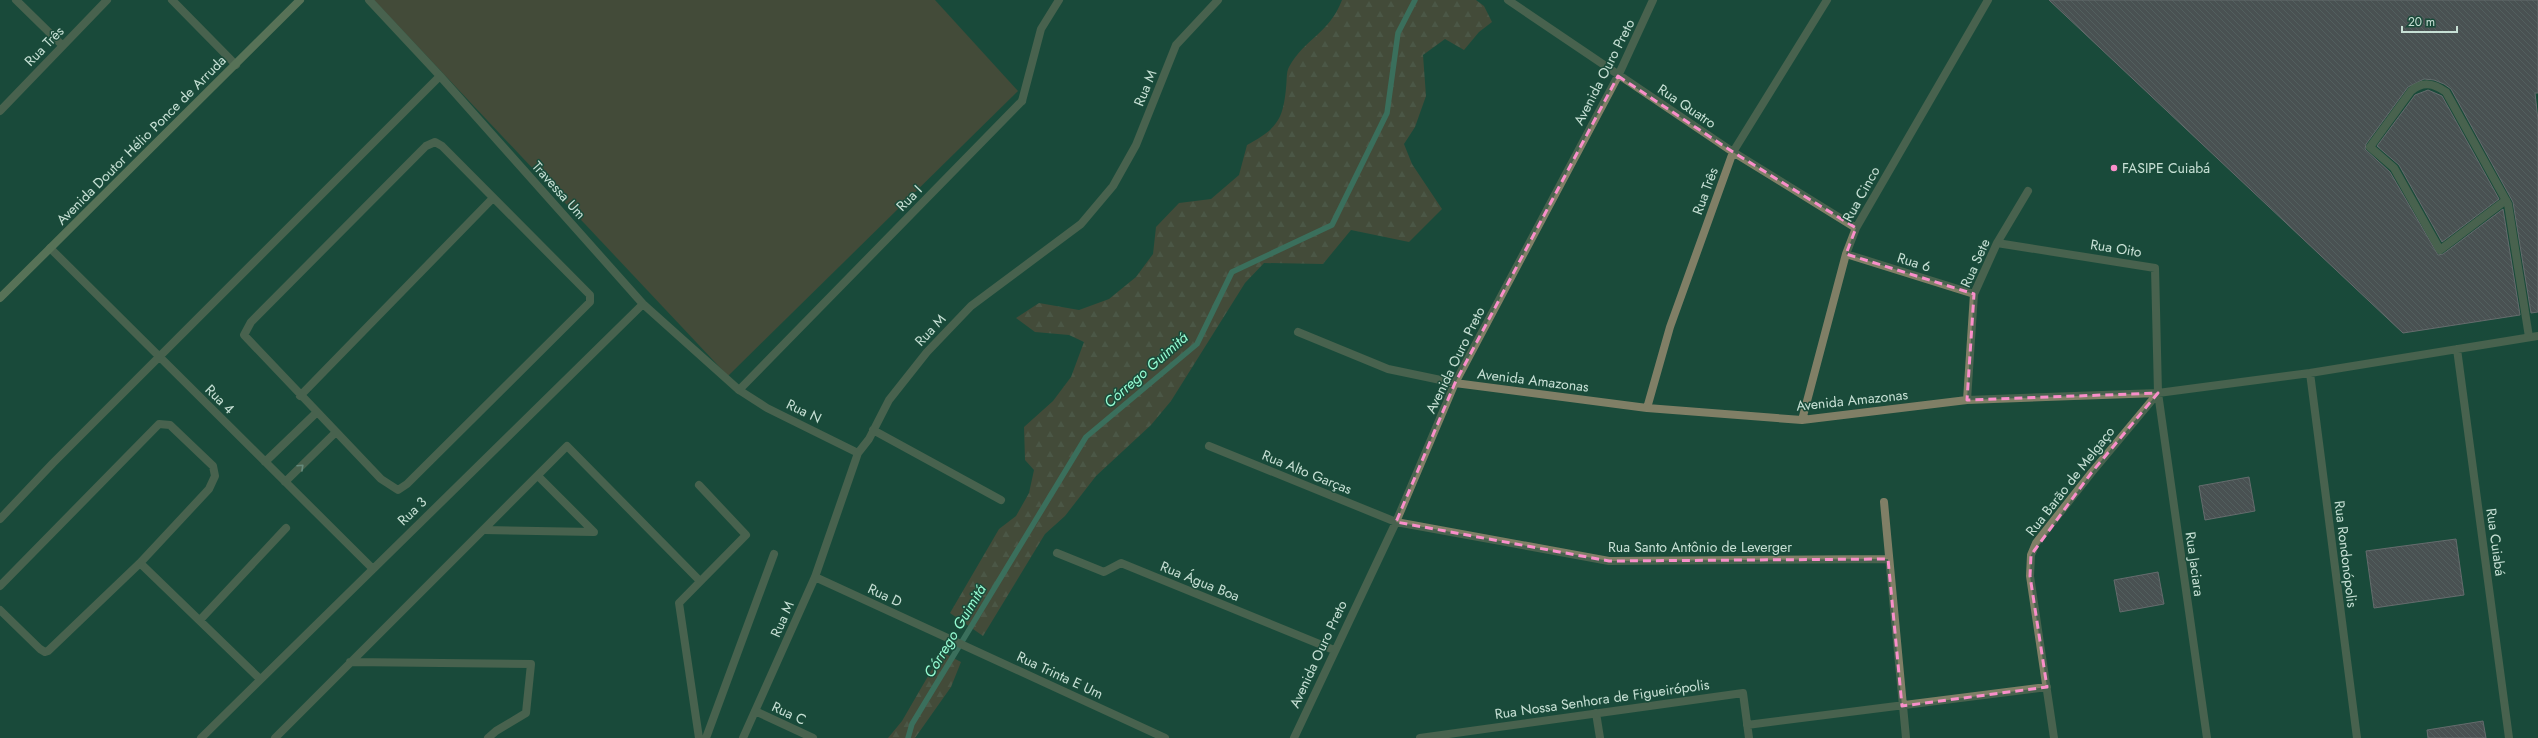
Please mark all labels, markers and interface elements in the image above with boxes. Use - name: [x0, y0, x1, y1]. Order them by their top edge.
- scale bar: [2402, 8, 2457, 34]
- text: 20 m: [2408, 13, 2435, 31]
- street label: Avenida Ouro Preto: [1569, 15, 1640, 129]
- street label: Rua Três: [20, 21, 68, 71]
- street label: Avenida Doutor Hélio Ponce de Arruda: [52, 51, 230, 229]
- street label: Rua M: [1129, 67, 1161, 109]
- street label: Rua Quatro: [1654, 79, 1721, 133]
- street label: Travessa Um: [528, 157, 590, 223]
- place label: FASIPE Cuiabá: [2122, 158, 2210, 178]
- street label: Rua Cinco: [1837, 162, 1885, 226]
- marker: FASIPE Cuiabá: [2109, 163, 2119, 173]
- street label: Rua Três: [1687, 164, 1723, 217]
- street label: Rua I: [892, 180, 926, 216]
- street label: Rua Oito: [2089, 234, 2144, 262]
- street label: Rua Sete: [1955, 235, 1995, 291]
- street label: Rua 6: [1895, 247, 1933, 277]
- street label: Avenida Ouro Preto: [1420, 303, 1490, 417]
- street label: Rua M: [910, 309, 950, 351]
- water label: Córrego Guimitá: [1099, 327, 1194, 413]
- street label: Avenida Amazonas: [1476, 363, 1590, 397]
- street label: Rua 4: [201, 380, 239, 418]
- street label: Avenida Amazonas: [1795, 384, 1909, 416]
- street label: Rua N: [783, 394, 825, 428]
- street label: Rua Barão de Melgaço: [2021, 422, 2119, 540]
- street label: Rua Alto Garças: [1259, 445, 1355, 499]
- one-way arrow: [296, 465, 303, 472]
- street label: Rua 3: [393, 492, 431, 530]
- street label: Rua Rondonópolis: [2330, 499, 2363, 609]
- street label: Rua Cuiabá: [2481, 507, 2511, 577]
- street label: Rua Jaciara: [2181, 531, 2209, 597]
- street label: Rua Santo Antônio de Leverger: [1608, 537, 1792, 557]
- street label: Rua Água Boa: [1157, 556, 1243, 606]
- street label: Rua D: [865, 578, 905, 612]
- water label: Córrego Guimitá: [918, 579, 992, 682]
- street label: Avenida Ouro Preto: [1284, 597, 1352, 711]
- street label: Rua M: [765, 598, 799, 640]
- street label: Rua Trinta E Um: [1014, 646, 1106, 704]
- street label: Rua Nossa Senhora de Figueirópolis: [1493, 674, 1711, 724]
- street label: Rua C: [769, 696, 809, 730]

